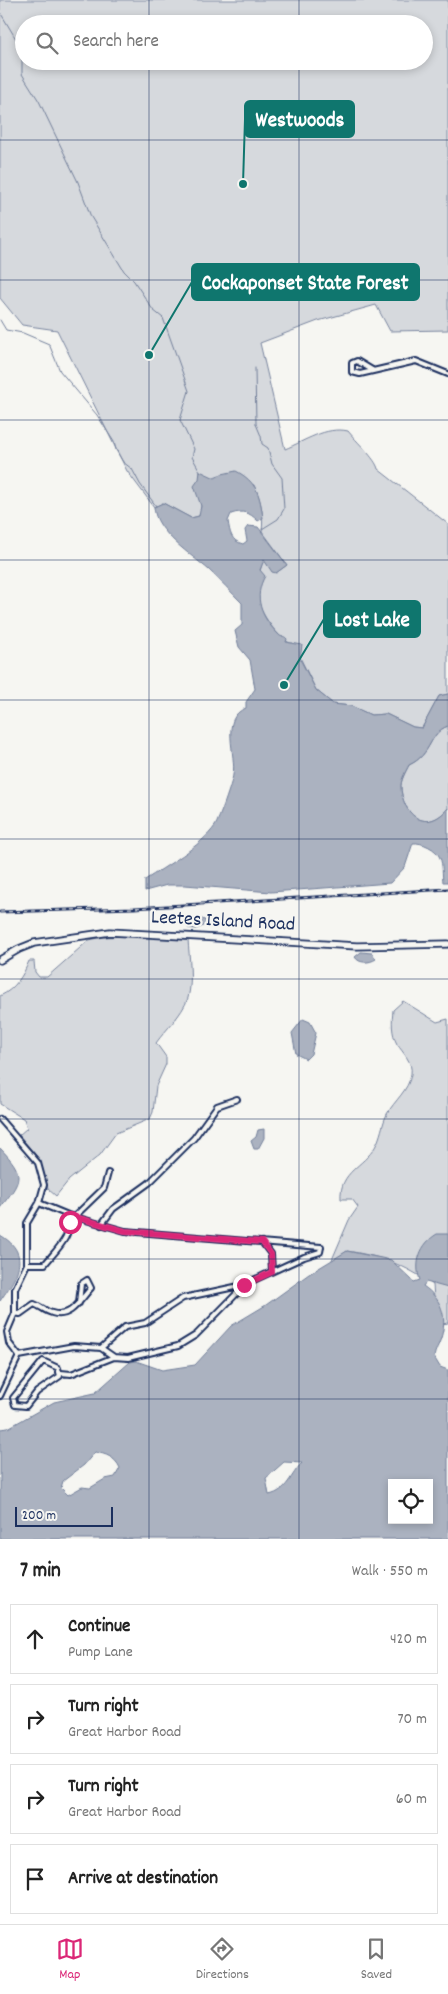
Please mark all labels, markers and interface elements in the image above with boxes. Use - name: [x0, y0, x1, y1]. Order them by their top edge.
- search box: [15, 15, 433, 70]
- icon: search: [33, 29, 61, 57]
- text: Search here: [73, 29, 159, 56]
- callout: Westwoods: [245, 101, 354, 137]
- text: Westwoods: [256, 107, 345, 137]
- callout: Cockaponset State Forest: [192, 264, 419, 300]
- text: Cockaponset State Forest: [202, 270, 409, 300]
- callout: Lost Lake: [324, 601, 420, 637]
- text: Lost Lake: [334, 607, 410, 637]
- street label: Leetes Island Road: [150, 904, 296, 940]
- route start: [59, 1211, 82, 1234]
- route end: [233, 1274, 256, 1297]
- map controls: [388, 1479, 433, 1524]
- button: locate: [388, 1479, 433, 1524]
- scale bar: [15, 1504, 112, 1527]
- text: 200 m: [22, 1506, 56, 1526]
- text: 7 min: [20, 1557, 61, 1587]
- text: Walk · 550 m: [352, 1560, 428, 1583]
- text: Continue: [68, 1614, 130, 1641]
- icon: ahead: [21, 1625, 49, 1653]
- text: 420 m: [390, 1628, 427, 1651]
- text: Pump Lane: [68, 1641, 133, 1664]
- text: Turn right: [68, 1694, 139, 1721]
- icon: right: [21, 1705, 49, 1733]
- text: 70 m: [397, 1708, 427, 1731]
- text: Great Harbor Road: [68, 1721, 181, 1744]
- text: Turn right: [68, 1774, 139, 1801]
- icon: right: [21, 1785, 49, 1813]
- text: 60 m: [396, 1788, 427, 1811]
- text: Great Harbor Road: [68, 1801, 181, 1824]
- icon: arrive: [21, 1865, 49, 1893]
- text: Arrive at destination: [68, 1866, 218, 1893]
- tab: Map: [56, 1935, 84, 1985]
- tab: Directions: [196, 1935, 249, 1985]
- tab: Saved: [361, 1935, 392, 1985]

